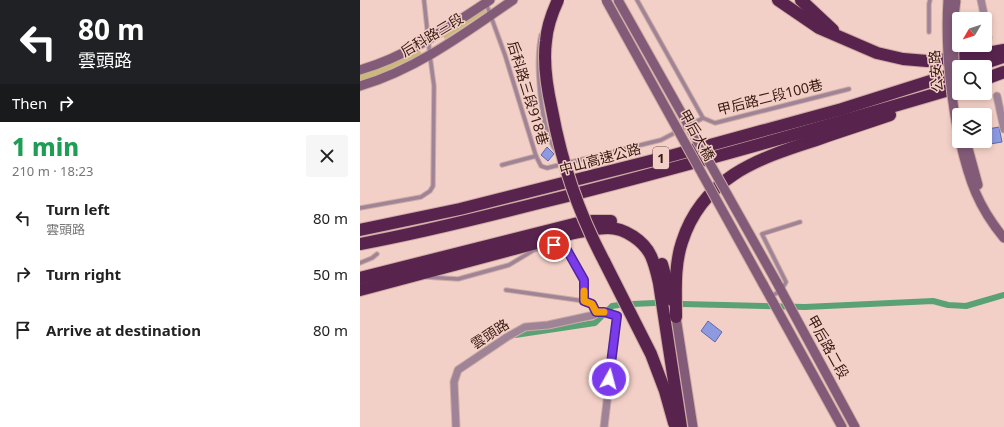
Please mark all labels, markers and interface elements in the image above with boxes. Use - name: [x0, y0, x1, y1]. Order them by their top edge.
- street label: 后科路三段: [397, 8, 467, 61]
- text: 80 m: [78, 10, 145, 48]
- north arrow: [952, 12, 992, 52]
- map controls: [952, 12, 992, 148]
- icon: left: [12, 16, 64, 68]
- street label: 后科路三段918巷: [504, 38, 553, 147]
- text: 雲頭路: [78, 48, 132, 72]
- street label: 公安路: [924, 49, 947, 93]
- button: search: [952, 60, 992, 100]
- street label: 甲后路二段100巷: [715, 74, 825, 119]
- icon: right: [55, 92, 77, 114]
- text: Then: [12, 93, 47, 113]
- street label: 甲后大橋: [676, 106, 719, 164]
- button: layers: [952, 108, 992, 148]
- text: 1 min: [12, 130, 79, 163]
- button: close: [306, 135, 348, 177]
- street label: 中山高速公路: [557, 138, 643, 179]
- road number: 1: [653, 147, 669, 169]
- text: 210 m · 18:23: [12, 162, 93, 180]
- text: Turn left: [46, 199, 110, 219]
- icon: left: [12, 207, 34, 229]
- text: 80 m: [313, 208, 348, 228]
- text: 雲頭路: [46, 220, 85, 238]
- pin: [537, 228, 571, 262]
- icon: arrive: [543, 234, 565, 256]
- icon: right: [12, 263, 34, 285]
- text: Turn right: [46, 264, 121, 284]
- text: 50 m: [313, 264, 348, 284]
- street label: 甲后路二段: [803, 312, 854, 382]
- street label: 雲頭路: [467, 314, 513, 353]
- icon: arrive: [12, 319, 34, 341]
- text: Arrive at destination: [46, 320, 201, 340]
- text: 80 m: [313, 320, 348, 340]
- position arrow: [588, 358, 630, 400]

